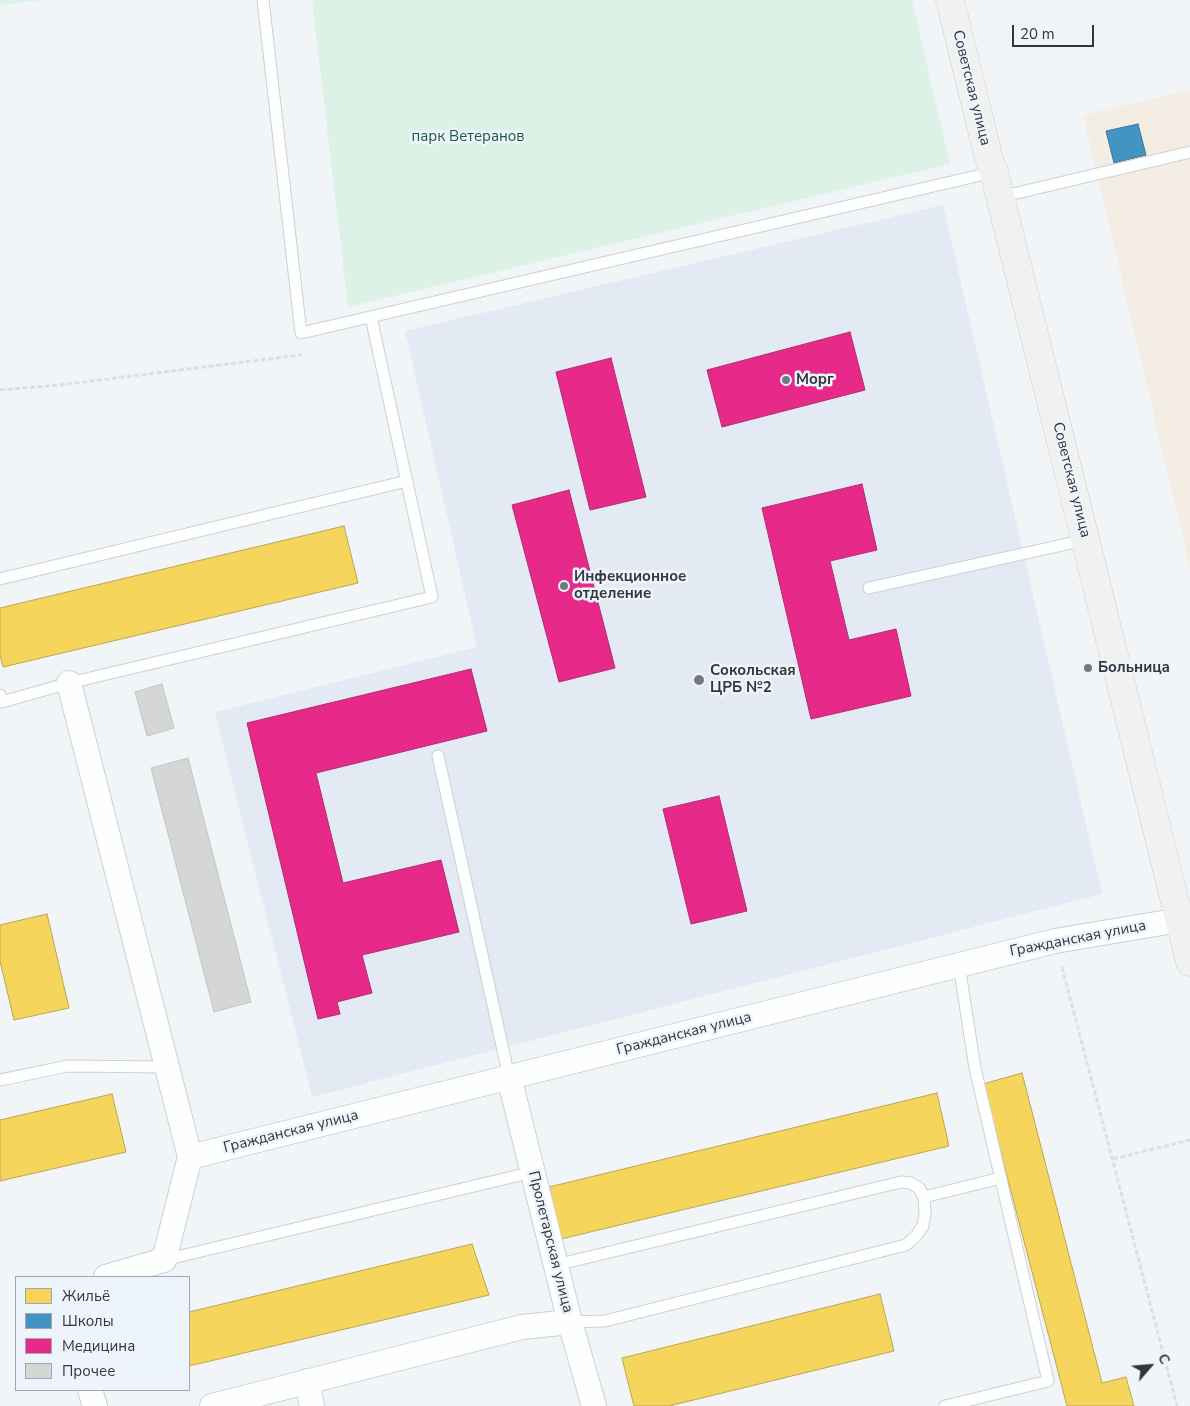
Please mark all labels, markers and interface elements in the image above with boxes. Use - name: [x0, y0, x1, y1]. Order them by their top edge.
- scale bar: [1015, 15, 1098, 47]
- text: 20 m: [1020, 24, 1055, 44]
- street label: Советская улица: [948, 28, 994, 148]
- park label: парк Ветеранов: [412, 128, 524, 146]
- place label: Морг: [796, 371, 834, 389]
- marker: Морг: [780, 374, 792, 386]
- street label: Советская улица: [1048, 420, 1094, 540]
- place label: Инфекционное отделение: [574, 568, 686, 603]
- marker: Инфекционное отделение: [558, 580, 570, 592]
- place label: Больница: [1098, 659, 1170, 677]
- place label: Сокольская ЦРБ №2: [710, 662, 796, 697]
- marker: Больница: [1082, 662, 1094, 674]
- marker: Сокольская ЦРБ №2: [692, 673, 706, 687]
- street label: Гражданская улица: [1008, 917, 1148, 961]
- street label: Гражданская улица: [615, 1009, 753, 1059]
- street label: Гражданская улица: [222, 1107, 360, 1157]
- street label: Пролетарская улица: [524, 1169, 576, 1315]
- legend: [15, 1276, 190, 1391]
- text: Жильё: [62, 1286, 110, 1306]
- text: Школы: [62, 1311, 114, 1331]
- text: Медицина: [62, 1336, 135, 1356]
- north arrow: [1125, 1341, 1175, 1391]
- text: С: [1153, 1350, 1174, 1368]
- text: Прочее: [62, 1361, 115, 1381]

